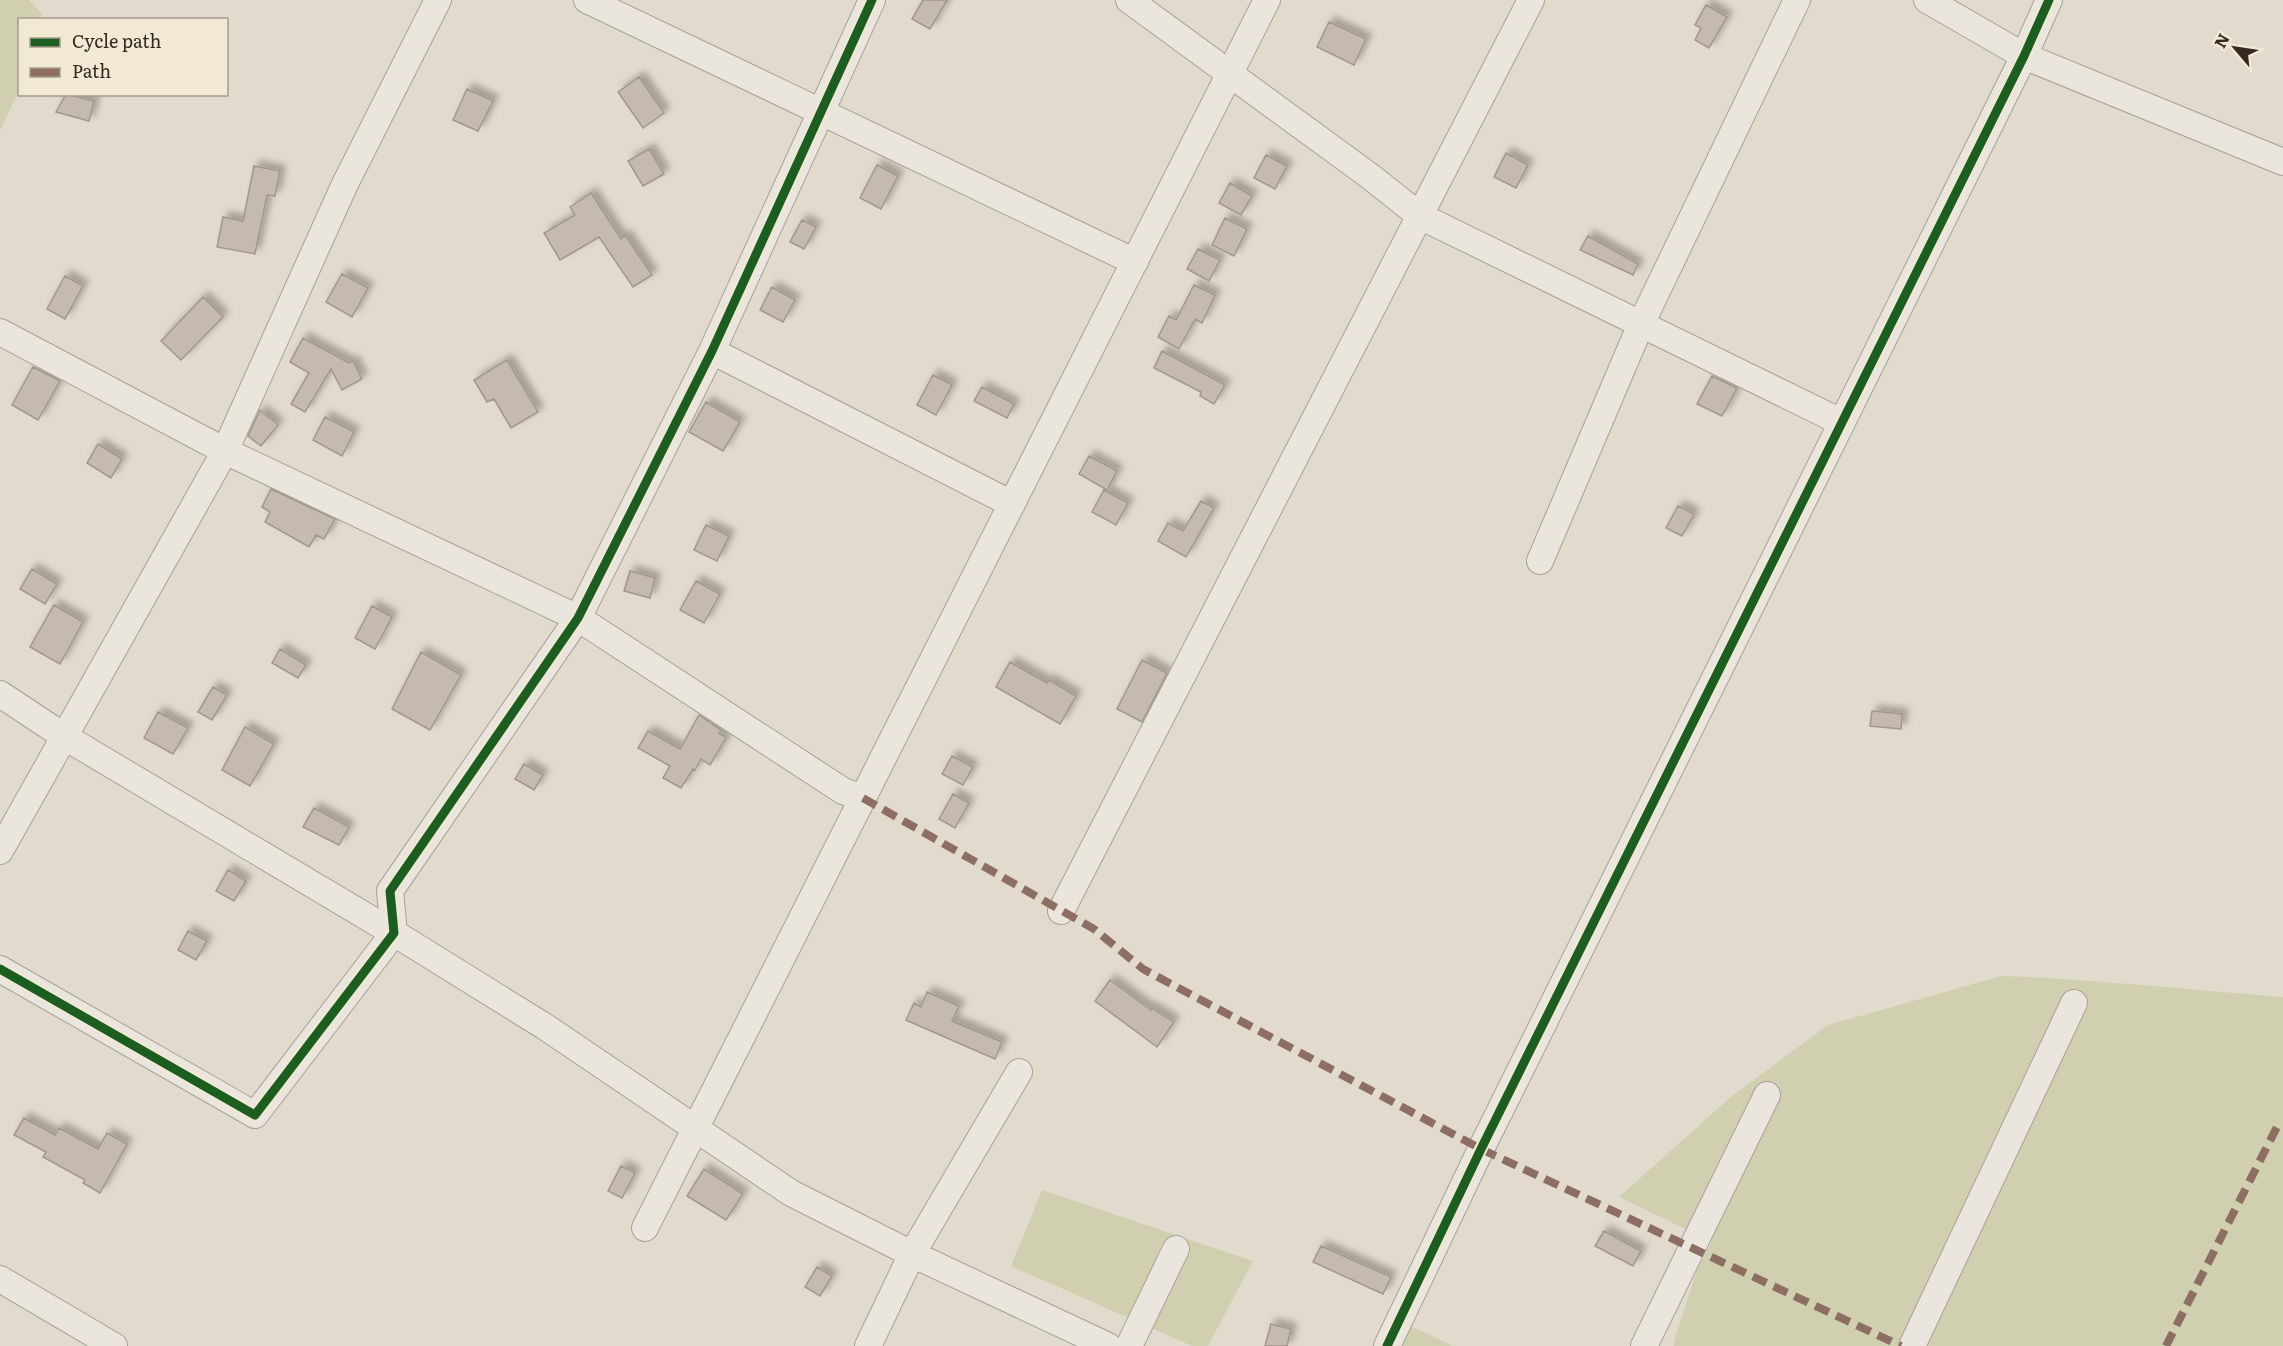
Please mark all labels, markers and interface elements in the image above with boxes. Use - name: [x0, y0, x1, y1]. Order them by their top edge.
- legend: [18, 18, 228, 96]
- north arrow: [2205, 18, 2265, 78]
- text: Cycle path: [72, 27, 161, 54]
- text: N: [2207, 29, 2235, 52]
- text: Path: [72, 57, 111, 84]

